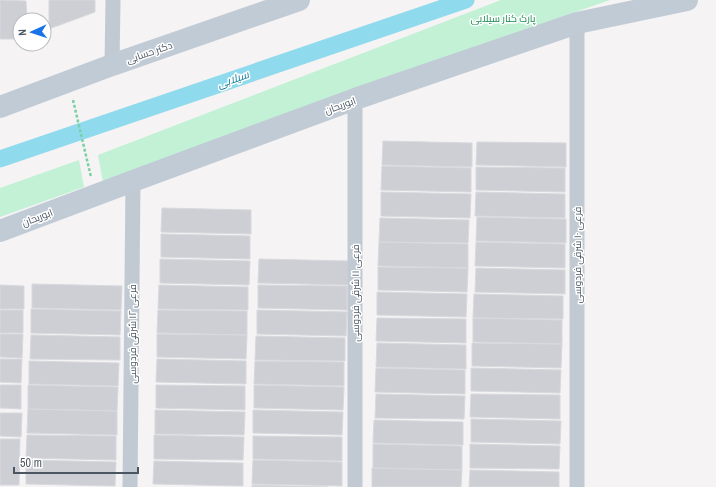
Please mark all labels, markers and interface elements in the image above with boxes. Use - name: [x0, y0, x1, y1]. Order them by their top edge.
- north arrow: [12, 12, 52, 52]
- park label: پارک کنار سیلابی: [471, 12, 536, 25]
- text: N: [15, 29, 29, 36]
- street label: دکتر حسابی: [124, 38, 174, 66]
- water label: سیلابی: [215, 67, 251, 91]
- street label: ابوریحان: [323, 94, 357, 117]
- street label: ابوریحان: [20, 206, 54, 229]
- street label: فرعی ۱۰ شرقی فردوسی: [571, 207, 584, 303]
- street label: فرعی ۱۱ شرقی فردوسی: [349, 244, 362, 342]
- street label: فرعی ۱۲ شرقی فردوسی: [126, 284, 139, 384]
- scale bar: [14, 449, 138, 475]
- text: 50 m: [20, 455, 42, 471]

